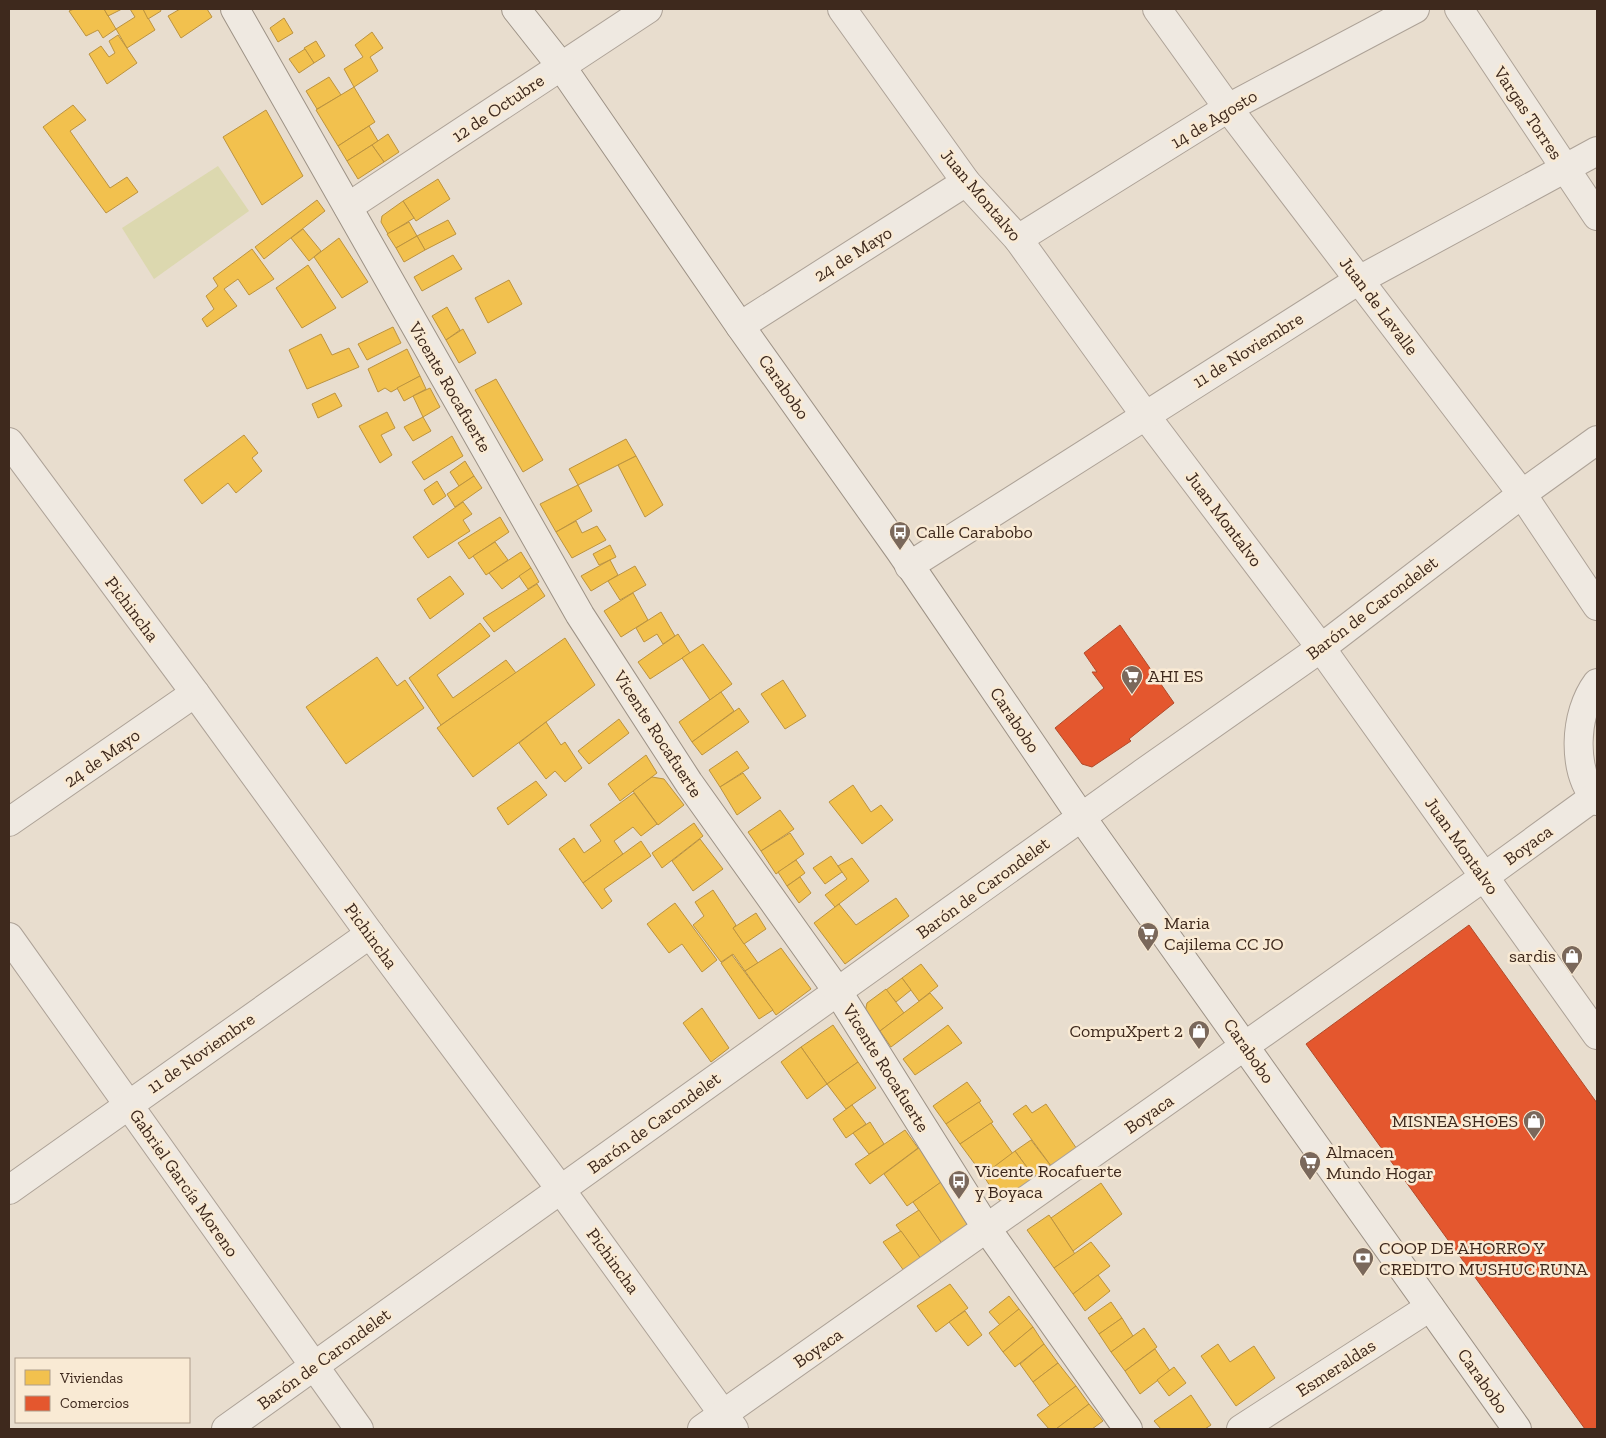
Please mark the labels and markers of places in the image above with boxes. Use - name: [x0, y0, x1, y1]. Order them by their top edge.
- bus stop icon: Calle Carabobo: [888, 520, 912, 551]
- place label: Calle Carabobo: [916, 521, 1033, 543]
- supermarket icon: AHI ES: [1120, 664, 1144, 695]
- place label: AHI ES: [1148, 665, 1203, 687]
- place label: Maria Cajilema CC JO: [1164, 912, 1284, 955]
- supermarket icon: Maria Cajilema CC JO: [1136, 921, 1160, 952]
- shop icon: sardis: [1560, 944, 1584, 975]
- place label: sardis: [1509, 945, 1556, 967]
- shop icon: CompuXpert 2: [1187, 1019, 1211, 1050]
- place label: CompuXpert 2: [1069, 1020, 1183, 1042]
- shop icon: MISNEA SHOES: [1522, 1109, 1546, 1140]
- place label: MISNEA SHOES: [1392, 1110, 1518, 1132]
- place label: Almacen Mundo Hogar: [1326, 1141, 1434, 1184]
- supermarket icon: Almacen Mundo Hogar: [1298, 1150, 1322, 1181]
- place label: Vicente Rocafuerte y Boyaca: [974, 1160, 1122, 1203]
- bus stop icon: Vicente Rocafuerte y Boyaca: [947, 1169, 971, 1200]
- place label: COOP DE AHORRO Y CREDITO MUSHUC RUNA: [1379, 1237, 1588, 1280]
- bank icon: COOP DE AHORRO Y CREDITO MUSHUC RUNA: [1351, 1246, 1375, 1277]

